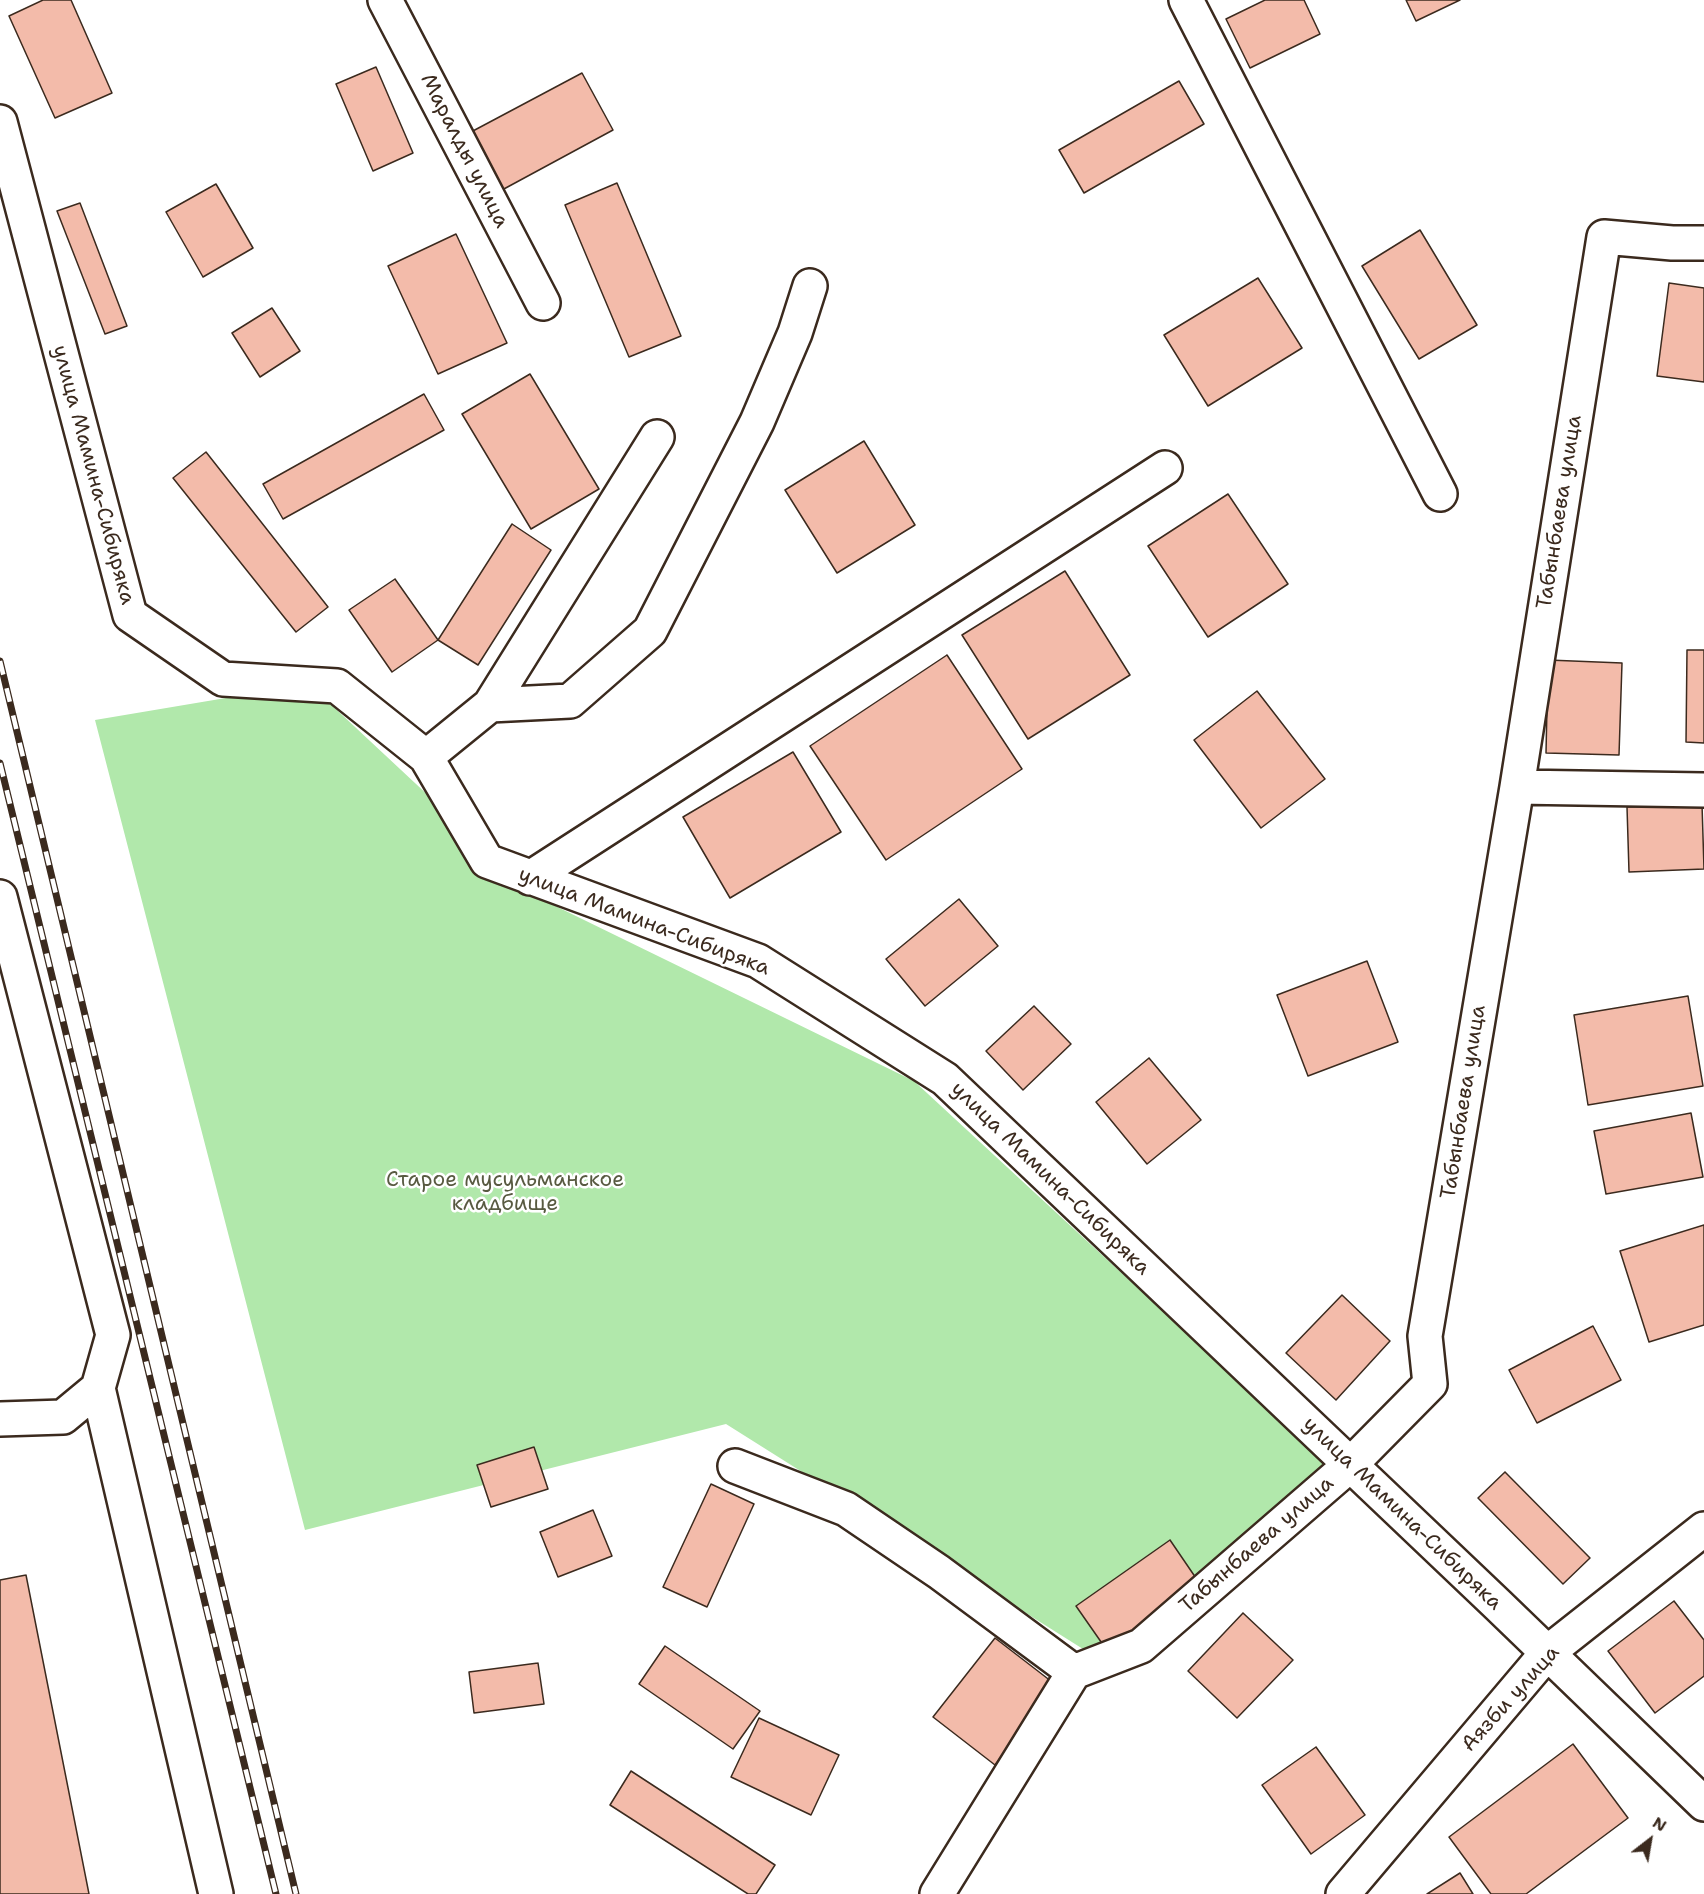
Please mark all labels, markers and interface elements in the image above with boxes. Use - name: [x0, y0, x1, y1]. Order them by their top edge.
- street label: Маралды улица: [414, 70, 514, 232]
- street label: улица Мамина-Сибиряка: [46, 343, 140, 607]
- street label: Табынбаева улица: [1532, 413, 1588, 611]
- street label: улица Мамина-Сибиряка: [515, 862, 773, 982]
- street label: Табынбаева улица: [1436, 1003, 1492, 1201]
- street label: улица Мамина-Сибиряка: [945, 1077, 1155, 1281]
- park label: Старое мусульманское кладбище: [386, 1168, 624, 1218]
- street label: улица Мамина-Сибиряка: [1297, 1412, 1507, 1616]
- street label: Табынбаева улица: [1175, 1471, 1339, 1619]
- street label: Аязби улица: [1457, 1641, 1565, 1757]
- north arrow: [1620, 1810, 1680, 1870]
- text: N: [1649, 1812, 1670, 1836]

